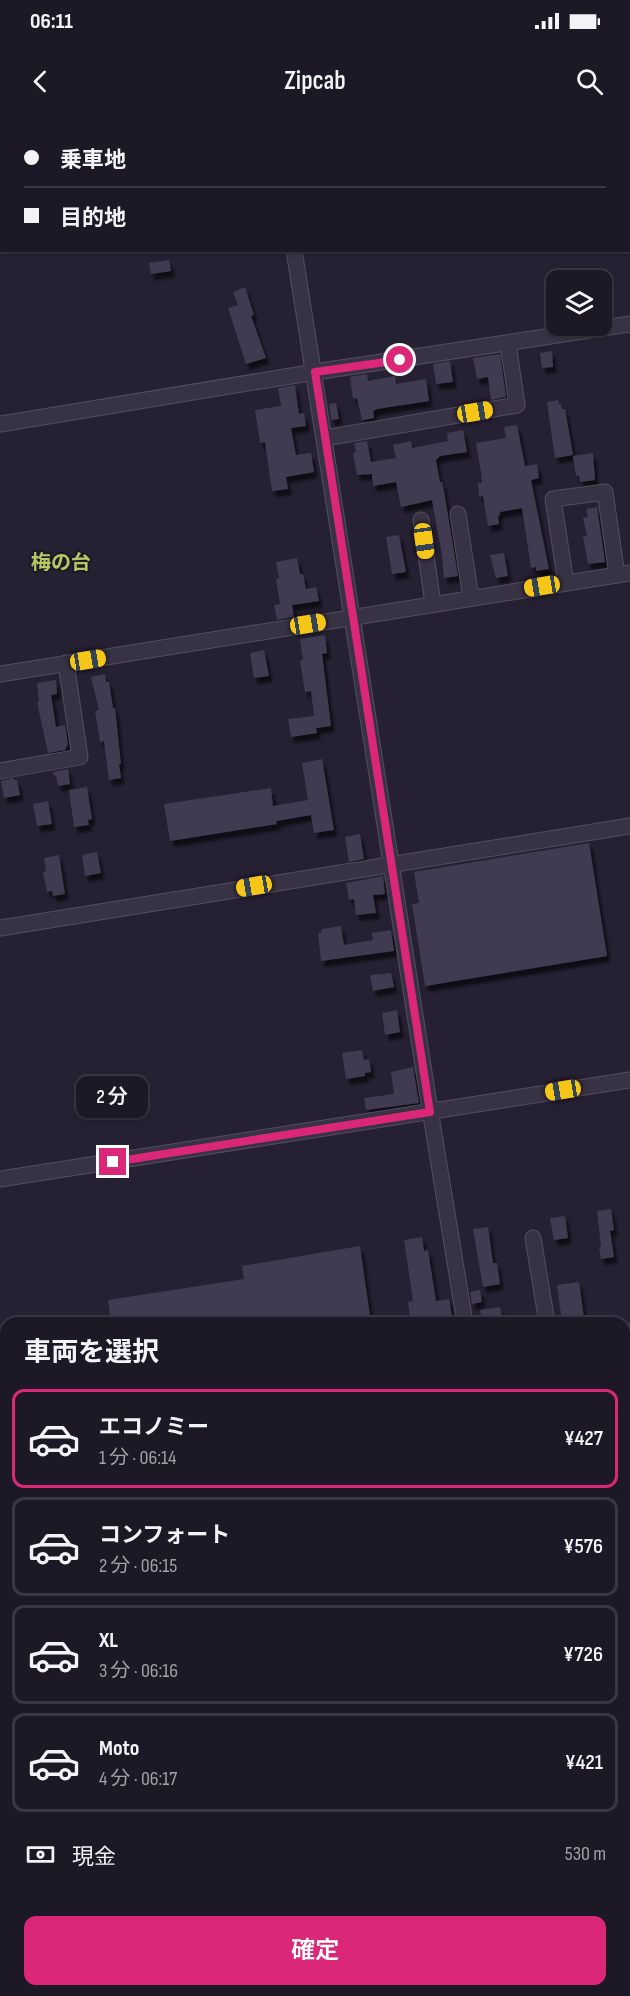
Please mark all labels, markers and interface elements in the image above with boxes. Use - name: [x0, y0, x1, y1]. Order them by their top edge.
- text: 06:11: [30, 8, 73, 35]
- icon: back: [24, 65, 57, 98]
- text: Zipcab: [284, 65, 346, 97]
- icon: search: [573, 65, 606, 98]
- text: 乗車地: [60, 147, 126, 174]
- text: 目的地: [60, 205, 126, 232]
- map controls: [546, 270, 612, 336]
- button: layers: [546, 270, 612, 336]
- route start: [386, 346, 413, 373]
- car: [456, 400, 494, 424]
- car: [413, 522, 435, 560]
- district label: 梅の台: [31, 551, 91, 575]
- car: [523, 574, 561, 598]
- car: [289, 612, 327, 636]
- car: [69, 648, 107, 672]
- car: [235, 874, 273, 898]
- callout: 2 分: [77, 1075, 149, 1117]
- car: [544, 1078, 582, 1102]
- text: 2 分: [96, 1085, 128, 1109]
- route end: [99, 1148, 126, 1175]
- text: 車両を選択: [24, 1337, 159, 1369]
- icon: car: [27, 1412, 81, 1466]
- text: エコノミー: [99, 1414, 209, 1441]
- text: ¥427: [564, 1425, 603, 1452]
- text: 1 分 · 06:14: [99, 1446, 176, 1470]
- icon: car: [27, 1520, 81, 1574]
- text: コンフォート: [99, 1522, 230, 1549]
- text: ¥576: [563, 1533, 603, 1560]
- text: 2 分 · 06:15: [99, 1554, 177, 1578]
- text: XL: [99, 1627, 118, 1654]
- icon: car: [27, 1628, 81, 1682]
- text: ¥726: [563, 1641, 603, 1668]
- text: 3 分 · 06:16: [99, 1659, 178, 1683]
- text: Moto: [99, 1735, 139, 1762]
- icon: car: [27, 1736, 81, 1790]
- text: ¥421: [565, 1749, 603, 1776]
- text: 4 分 · 06:17: [99, 1767, 177, 1791]
- icon: cash: [24, 1838, 57, 1871]
- text: 530 m: [565, 1842, 606, 1866]
- text: 現金: [72, 1844, 116, 1871]
- button: 確定: [24, 1916, 606, 1985]

